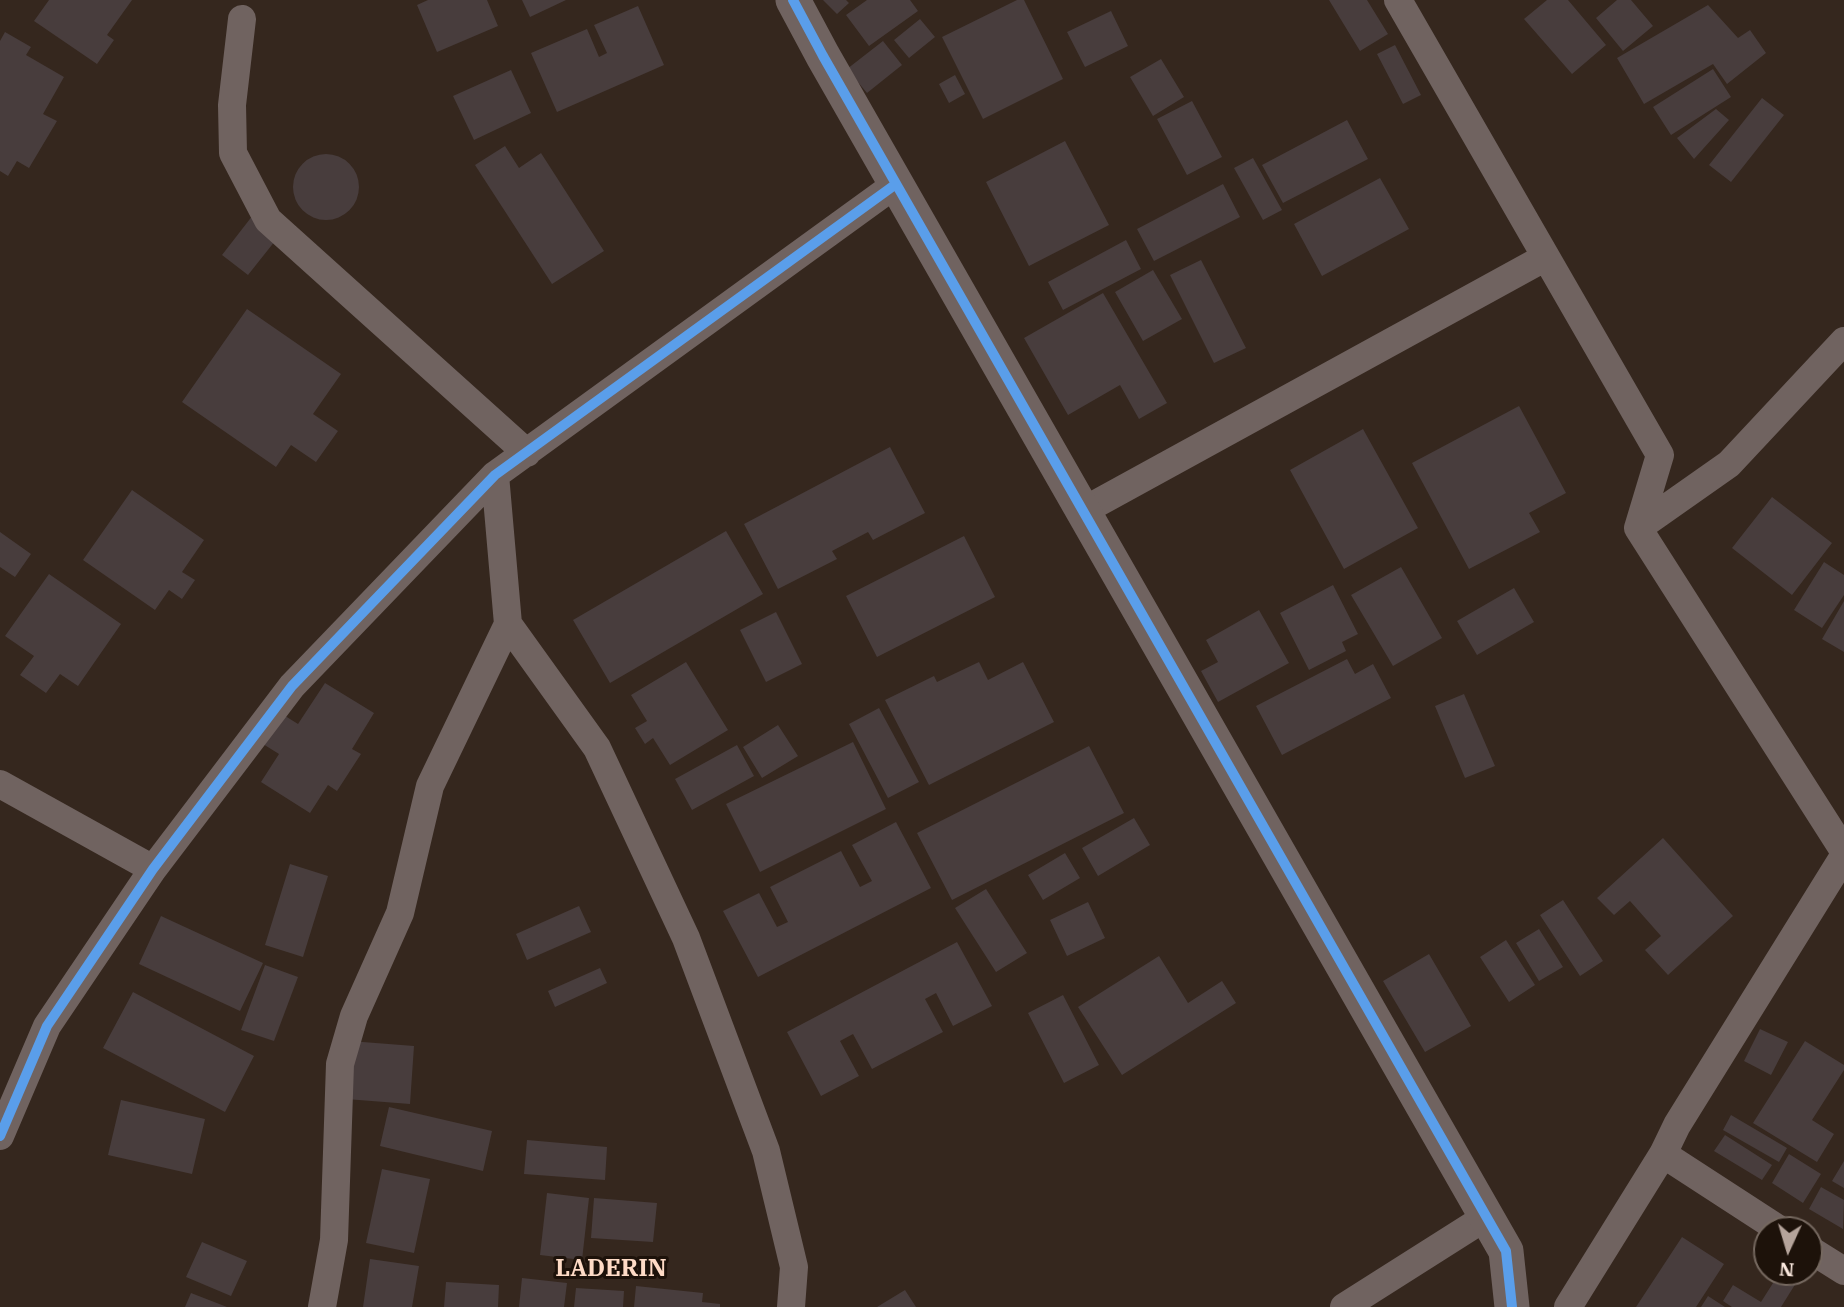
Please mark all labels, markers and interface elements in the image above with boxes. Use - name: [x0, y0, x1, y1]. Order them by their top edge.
- north arrow: [1753, 1216, 1823, 1286]
- district label: LADERIN: [555, 1255, 667, 1283]
- text: N: [1778, 1257, 1795, 1282]

